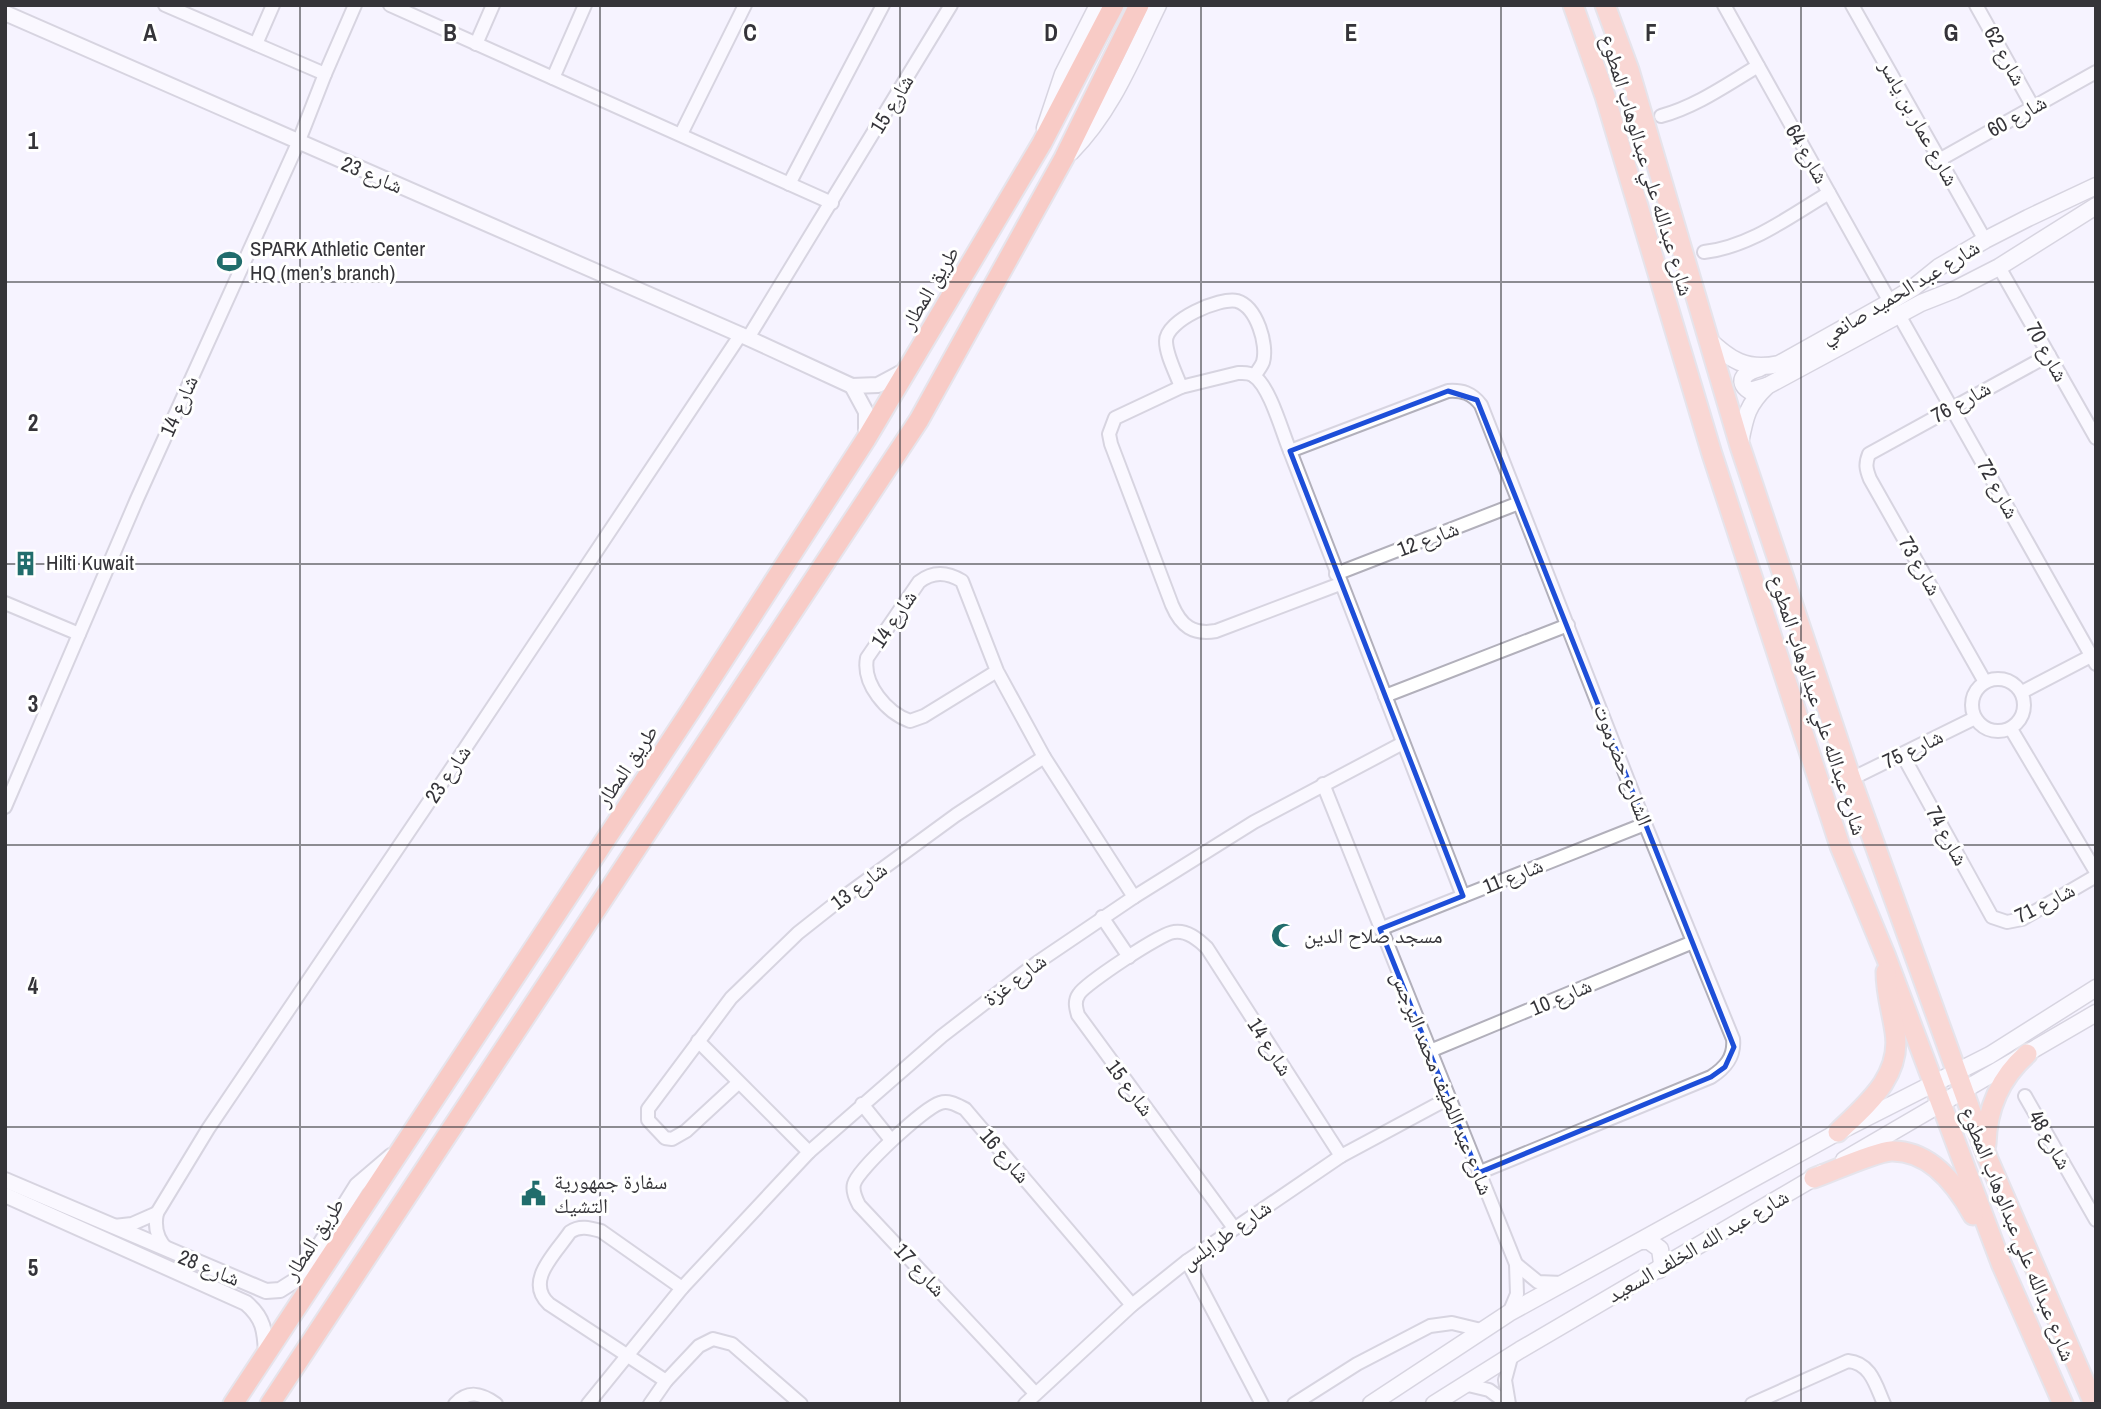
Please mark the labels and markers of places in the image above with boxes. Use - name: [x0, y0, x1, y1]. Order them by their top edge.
- place label: SPARK Athletic Center HQ (men’s branch): [250, 234, 425, 287]
- sports icon: SPARK Athletic Center HQ (men’s branch): [216, 247, 244, 275]
- place label: Hilti Kuwait: [46, 548, 134, 577]
- building icon: Hilti Kuwait: [12, 549, 40, 577]
- place label: مسجد صلاح الدين: [1304, 921, 1443, 950]
- mosque icon: مسجد صلاح الدين: [1270, 922, 1298, 950]
- place label: سفارة جمهورية التشيك: [554, 1167, 667, 1220]
- public building icon: سفارة جمهورية التشيك: [520, 1180, 548, 1208]

